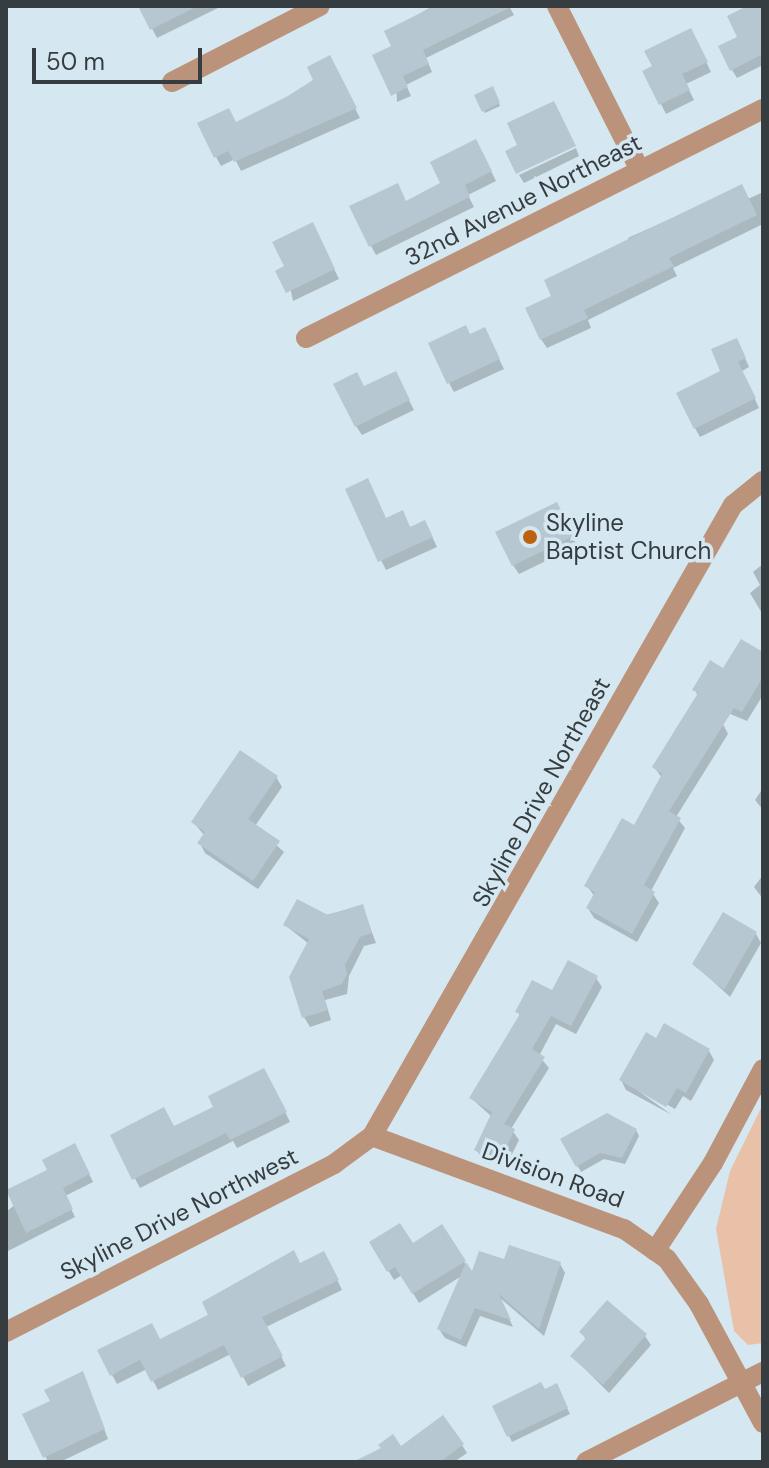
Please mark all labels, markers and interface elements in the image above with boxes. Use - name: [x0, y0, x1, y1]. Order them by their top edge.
- scale bar: [36, 32, 206, 82]
- text: 50 m: [46, 46, 105, 77]
- street label: 32nd Avenue Northeast: [400, 128, 646, 272]
- place label: Skyline Baptist Church: [546, 509, 711, 565]
- marker: Skyline Baptist Church: [521, 528, 539, 546]
- street label: Skyline Drive Northeast: [466, 672, 616, 912]
- street label: Division Road: [478, 1136, 628, 1214]
- street label: Skyline Drive Northwest: [55, 1142, 303, 1286]

